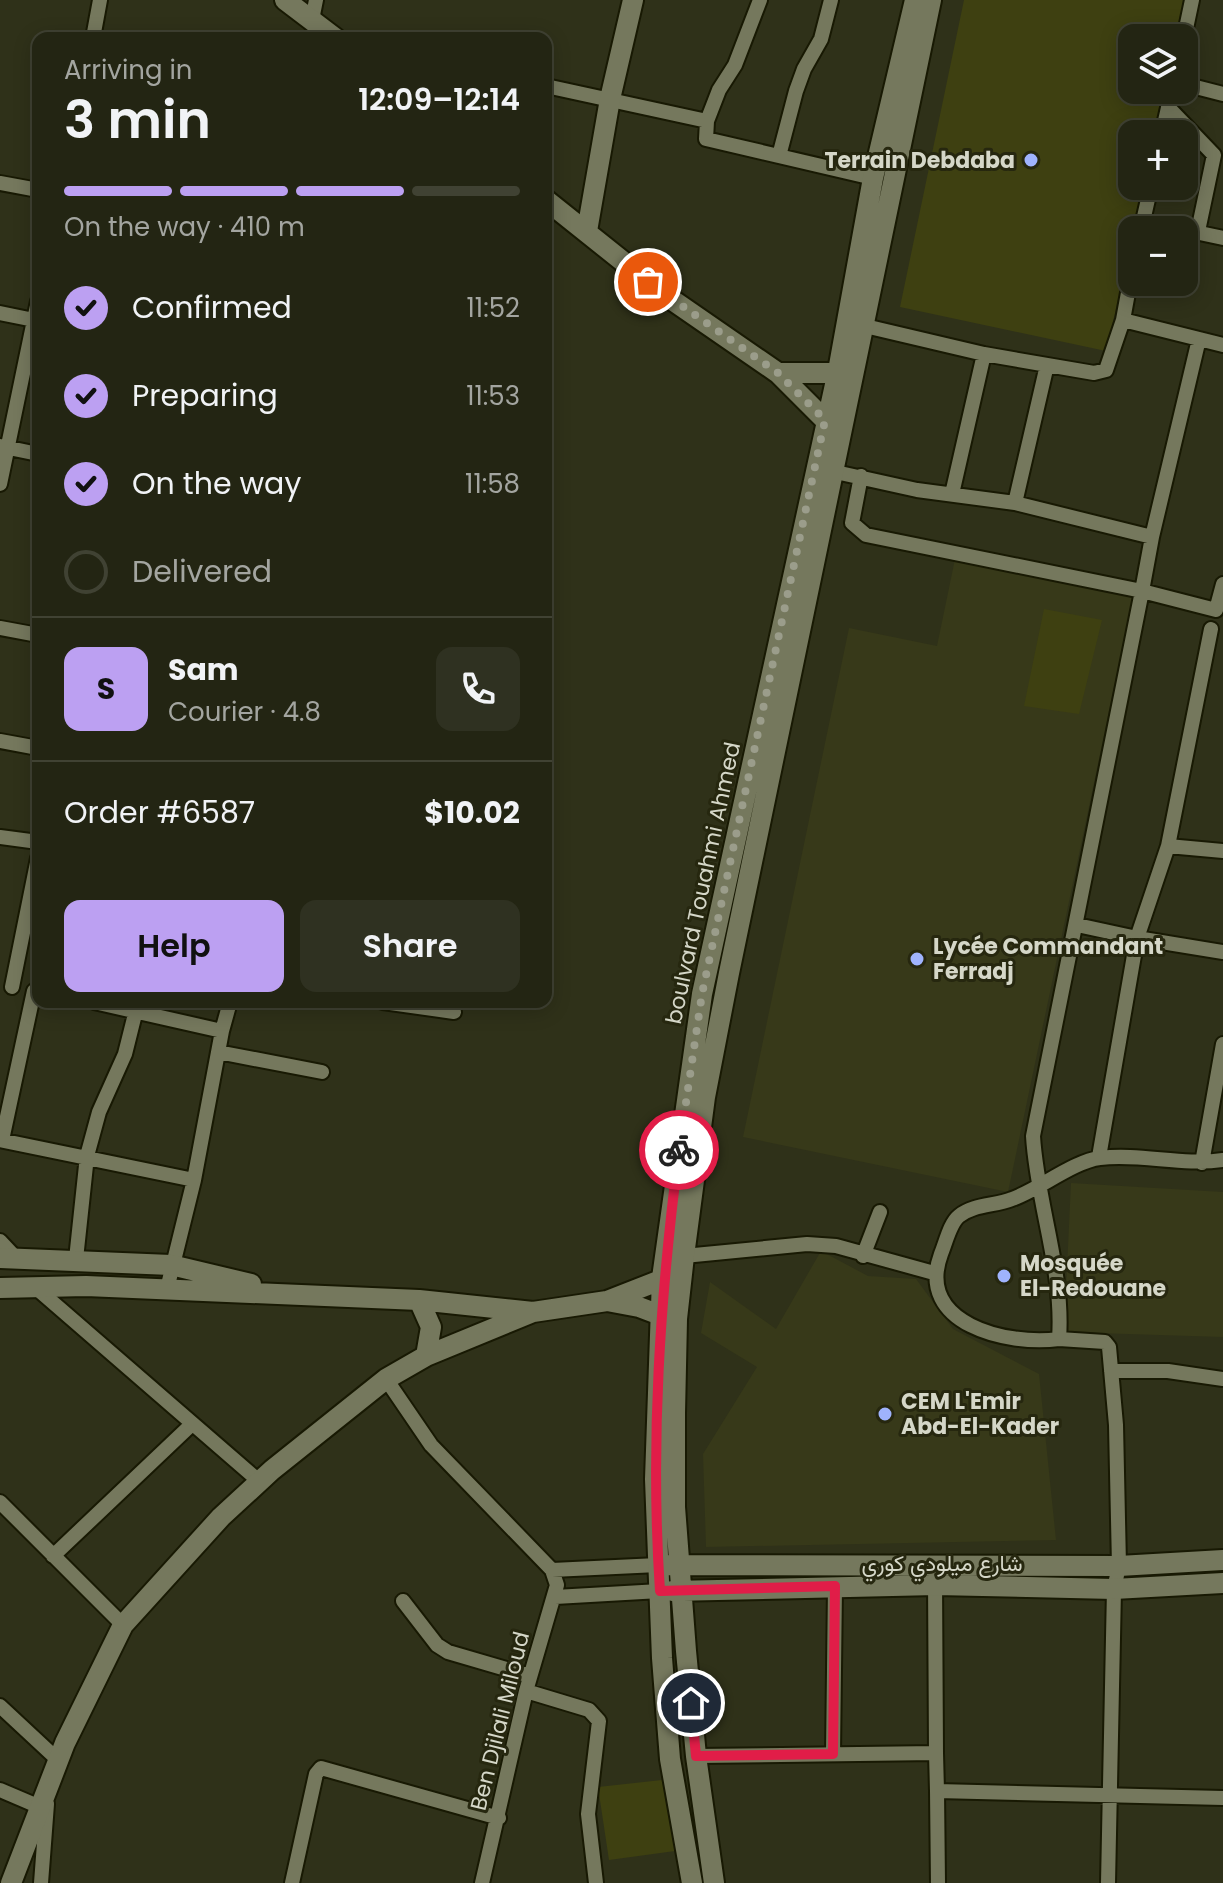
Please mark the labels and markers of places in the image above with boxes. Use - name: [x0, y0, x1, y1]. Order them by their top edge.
- place label: Terrain Debdaba: [824, 145, 1015, 176]
- marker: Terrain Debdaba: [1022, 151, 1040, 169]
- pin: [614, 248, 682, 316]
- place label: Lycée Commandant Ferradj: [933, 931, 1163, 987]
- marker: Lycée Commandant Ferradj: [908, 950, 926, 968]
- place label: Mosquée El-Redouane: [1020, 1248, 1166, 1304]
- marker: Mosquée El-Redouane: [995, 1267, 1013, 1285]
- place label: CEM L'Emir Abd-El-Kader: [901, 1386, 1059, 1442]
- marker: CEM L'Emir Abd-El-Kader: [876, 1405, 894, 1423]
- pin: [657, 1669, 725, 1737]

